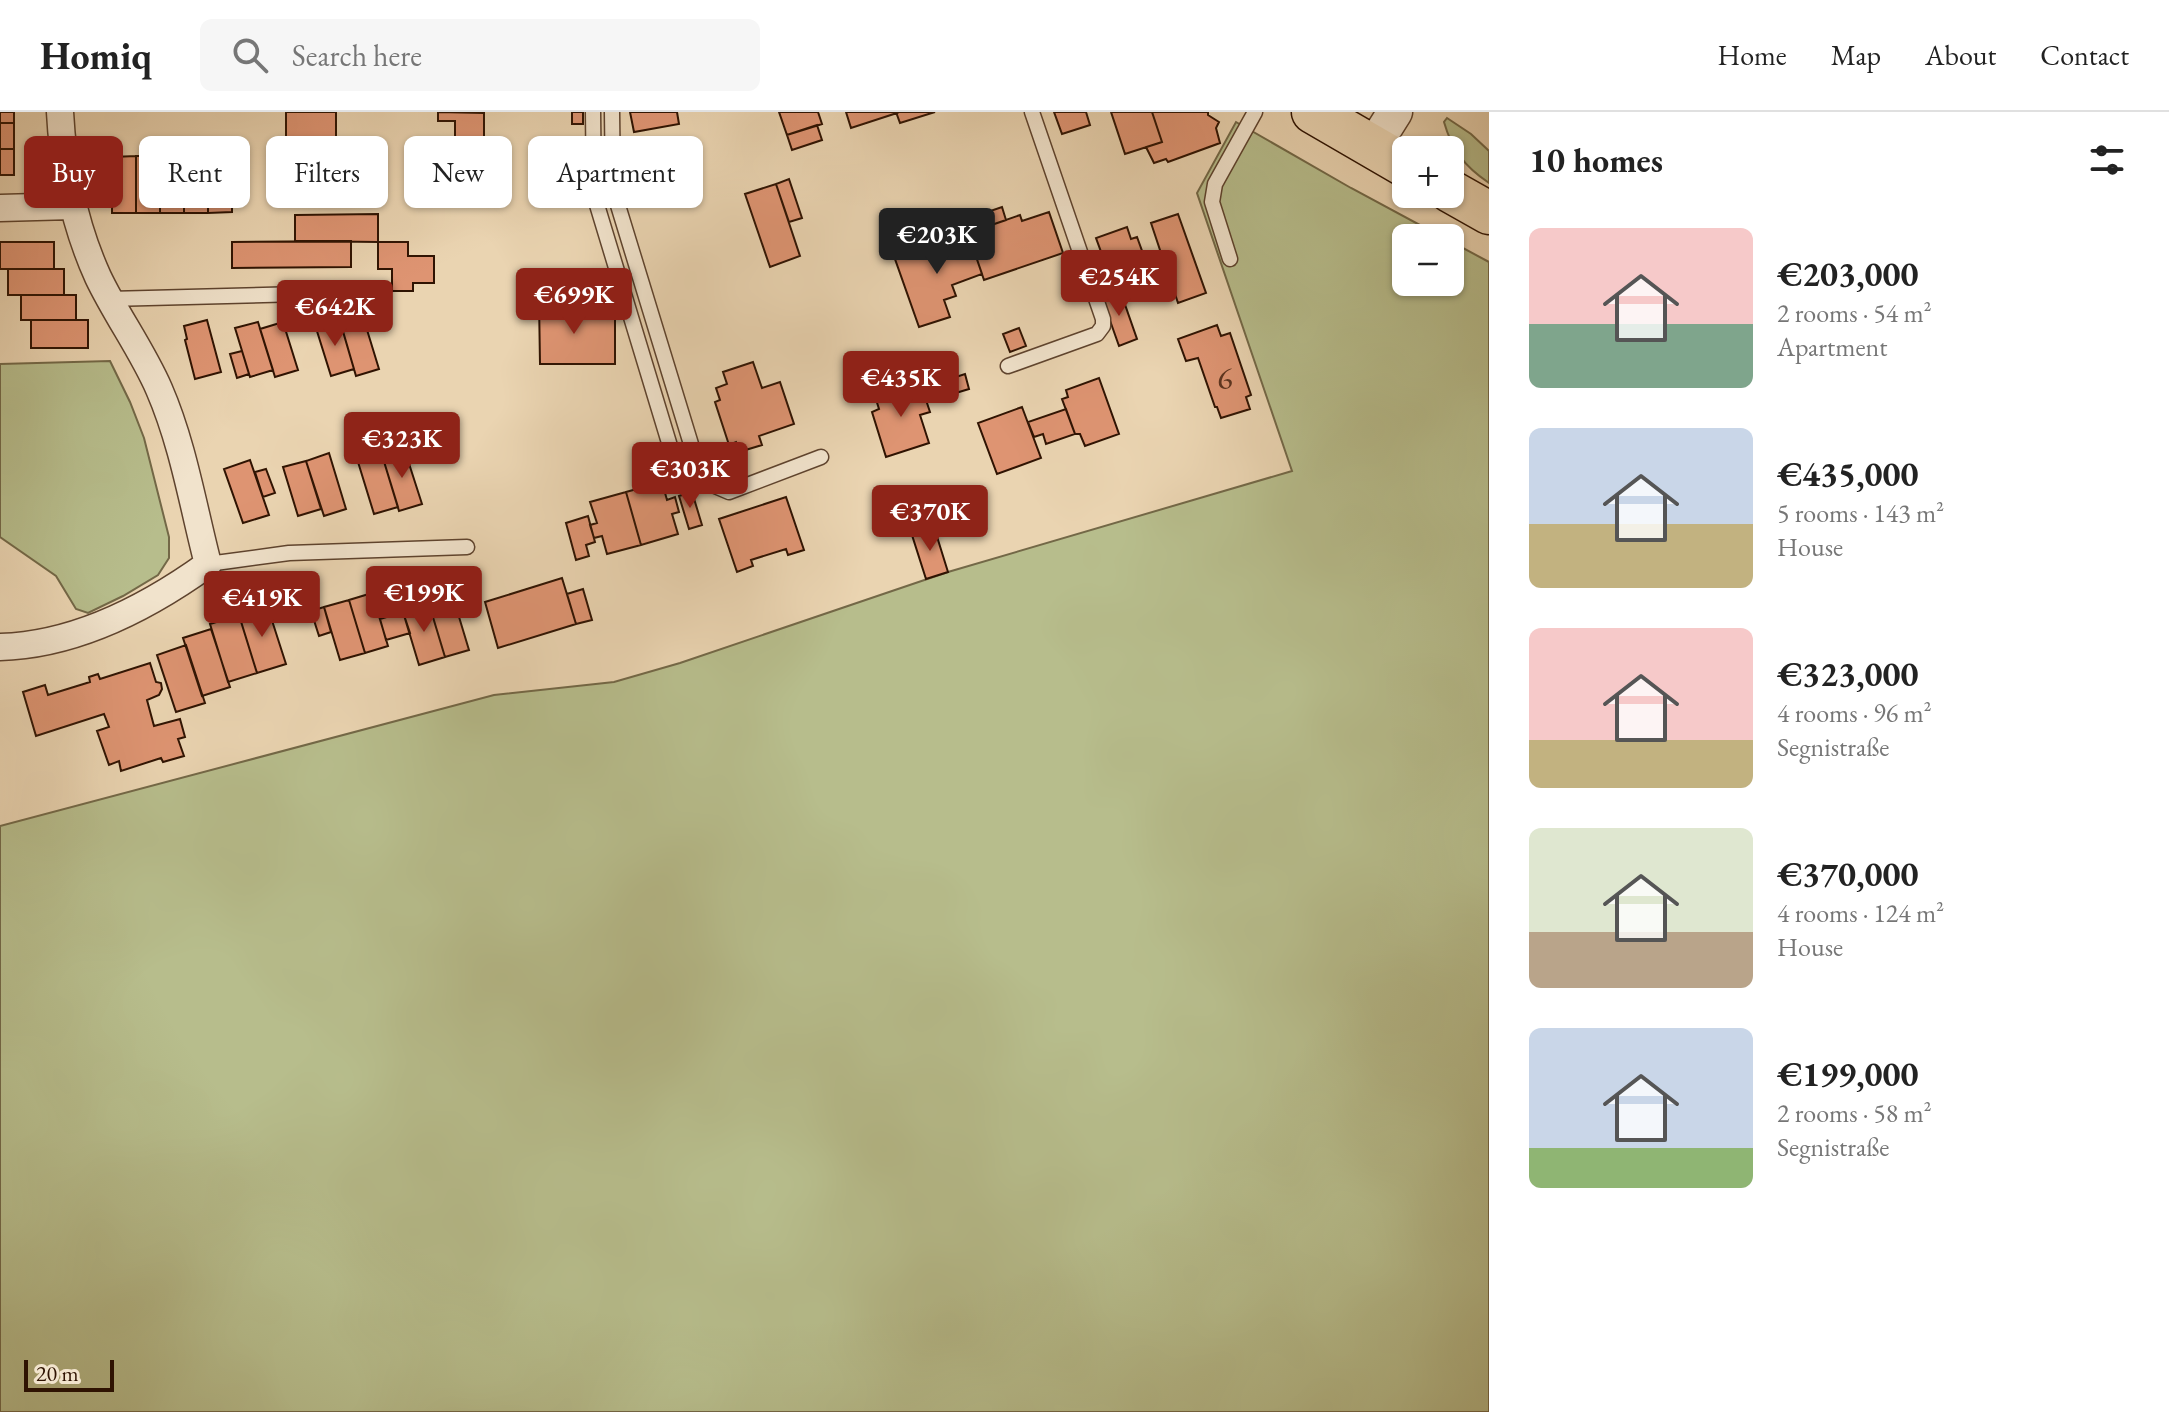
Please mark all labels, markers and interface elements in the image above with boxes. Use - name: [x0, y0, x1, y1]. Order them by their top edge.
- search box: [200, 19, 760, 91]
- text: Homiq: [40, 31, 152, 80]
- icon: search: [228, 33, 272, 77]
- text: Search here: [292, 36, 422, 75]
- text: Home: [1717, 37, 1787, 73]
- text: Map: [1831, 37, 1881, 73]
- text: About: [1925, 37, 1996, 73]
- text: Contact: [2040, 37, 2129, 73]
- chip: Buy: [24, 136, 123, 208]
- chip: Rent: [139, 136, 250, 208]
- chip: Filters: [266, 136, 388, 208]
- chip: New: [404, 136, 512, 208]
- chip: Apartment: [528, 136, 703, 208]
- map controls: [1392, 136, 1464, 296]
- button: +: [1392, 136, 1464, 208]
- text: 10 homes: [1529, 138, 1663, 182]
- icon: filters: [2085, 138, 2129, 182]
- pin: €203K: [881, 208, 993, 276]
- text: €203K: [897, 217, 977, 251]
- button: −: [1392, 224, 1464, 296]
- pin: €254K: [1063, 250, 1175, 318]
- text: €203,000: [1777, 252, 1918, 296]
- text: €254K: [1079, 259, 1159, 293]
- icon: home: [1593, 260, 1689, 356]
- pin: €699K: [518, 268, 630, 336]
- text: €699K: [534, 277, 614, 311]
- pin: €642K: [279, 280, 391, 348]
- text: €642K: [295, 289, 375, 323]
- text: 2 rooms · 54 m²: [1777, 296, 1932, 330]
- text: Apartment: [1777, 330, 1887, 364]
- pin: €435K: [845, 351, 957, 419]
- house number: 6: [1217, 357, 1233, 399]
- text: €435K: [861, 360, 941, 394]
- pin: €323K: [346, 412, 458, 480]
- text: €323K: [362, 421, 442, 455]
- pin: €303K: [634, 442, 746, 510]
- text: €303K: [650, 451, 730, 485]
- text: €435,000: [1777, 452, 1918, 496]
- icon: home: [1593, 460, 1689, 556]
- pin: €370K: [874, 485, 986, 553]
- text: €370K: [890, 494, 970, 528]
- text: 5 rooms · 143 m²: [1777, 496, 1944, 530]
- text: House: [1777, 530, 1843, 564]
- pin: €199K: [368, 566, 480, 634]
- pin: €419K: [206, 571, 318, 639]
- text: €199K: [384, 575, 464, 609]
- text: €419K: [222, 580, 302, 614]
- text: €323,000: [1777, 652, 1918, 696]
- icon: home: [1593, 660, 1689, 756]
- text: 4 rooms · 96 m²: [1777, 696, 1932, 730]
- text: Segnistraße: [1777, 730, 1890, 764]
- text: €370,000: [1777, 852, 1918, 896]
- icon: home: [1593, 860, 1689, 956]
- text: 4 rooms · 124 m²: [1777, 896, 1944, 930]
- text: House: [1777, 930, 1843, 964]
- text: €199,000: [1777, 1052, 1918, 1096]
- icon: home: [1593, 1060, 1689, 1156]
- text: 2 rooms · 58 m²: [1777, 1096, 1932, 1130]
- text: Segnistraße: [1777, 1130, 1890, 1164]
- scale bar: [24, 1356, 114, 1392]
- text: 20 m: [36, 1359, 79, 1388]

